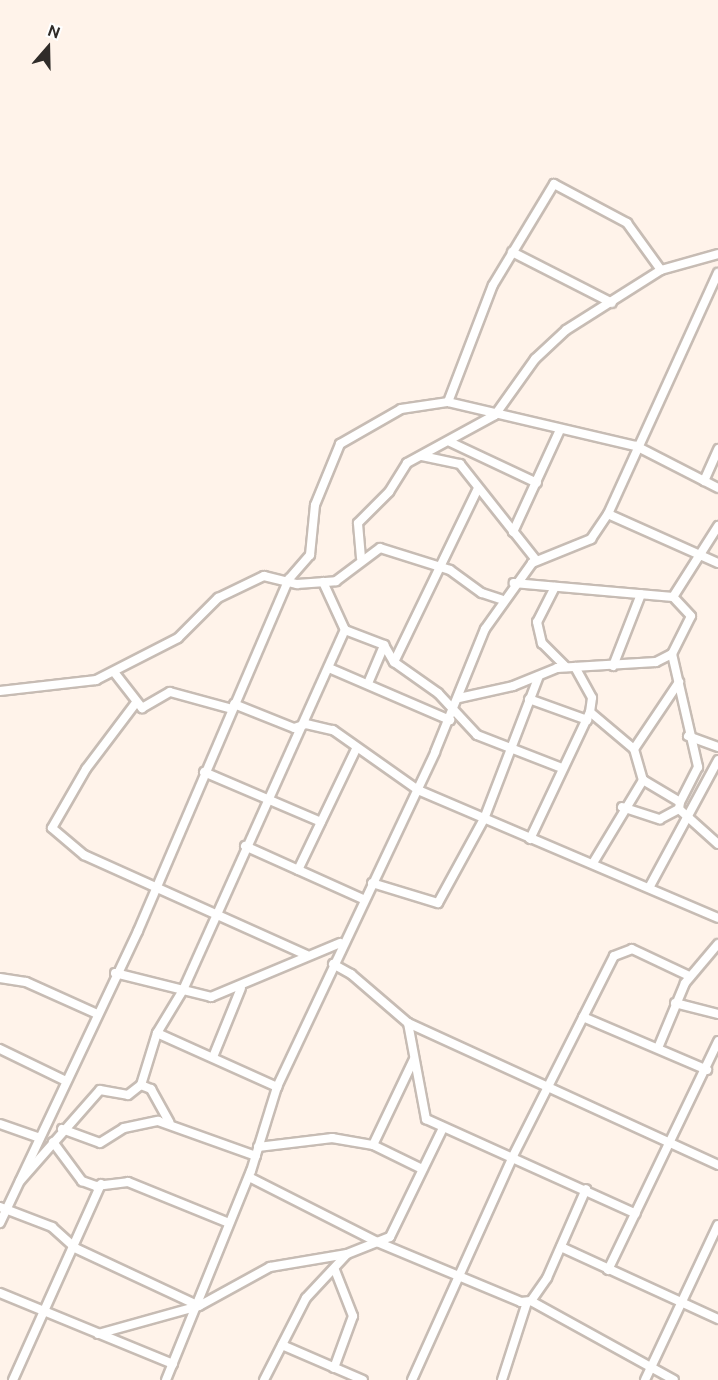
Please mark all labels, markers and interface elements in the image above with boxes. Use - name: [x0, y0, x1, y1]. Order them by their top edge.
- north arrow: [18, 18, 78, 78]
- text: N: [45, 21, 63, 42]

